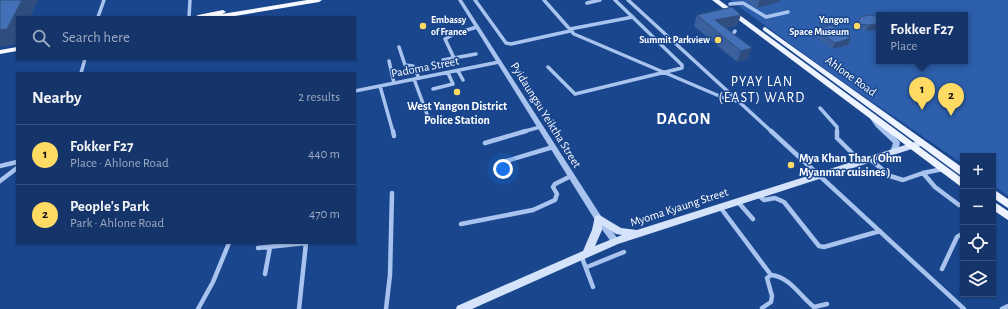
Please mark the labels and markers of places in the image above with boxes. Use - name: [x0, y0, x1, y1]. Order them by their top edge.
- place label: Embassy of France: [431, 15, 467, 37]
- place label: Yangon Space Museum: [789, 15, 849, 37]
- marker: Embassy of France: [418, 21, 428, 31]
- marker: Yangon Space Museum: [852, 21, 862, 31]
- place label: Summit Parkview: [639, 35, 710, 45]
- marker: Summit Parkview: [713, 35, 723, 45]
- pin: 1: [909, 77, 935, 110]
- pin: 2: [938, 83, 964, 116]
- marker: West Yangon District Police Station: [452, 87, 462, 97]
- place label: West Yangon District Police Station: [407, 100, 507, 126]
- place label: Mya Khan Thar ( Ohm Myanmar cuisines ): [799, 152, 902, 179]
- marker: Mya Khan Thar ( Ohm Myanmar cuisines ): [786, 160, 796, 170]

